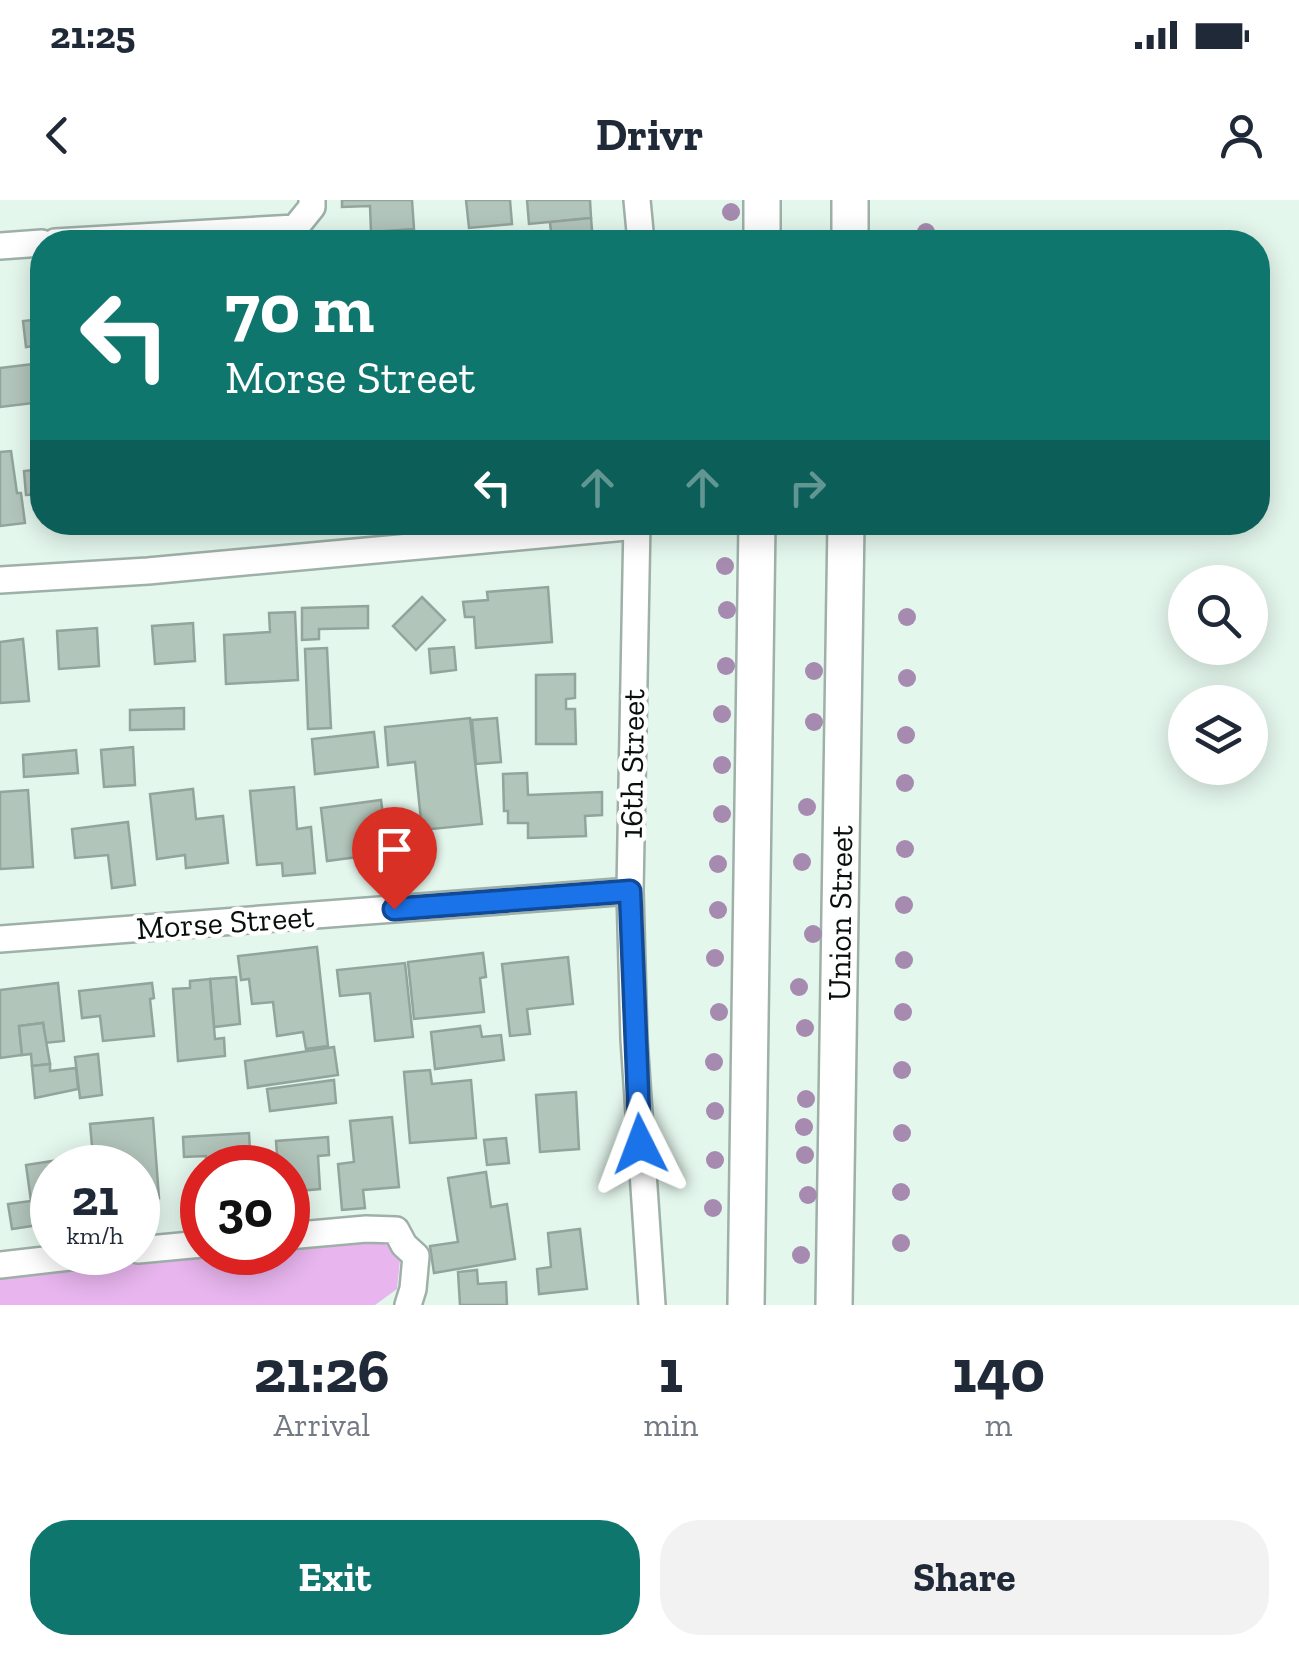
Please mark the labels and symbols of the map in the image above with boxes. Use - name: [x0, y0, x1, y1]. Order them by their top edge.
- street label: 16th Street: [612, 688, 652, 840]
- pin: [352, 807, 437, 910]
- street label: Union Street: [820, 825, 860, 1001]
- street label: Morse Street: [135, 897, 315, 947]
- position arrow: [588, 1092, 692, 1196]
- speed limit sign: 30: [180, 1145, 310, 1275]

